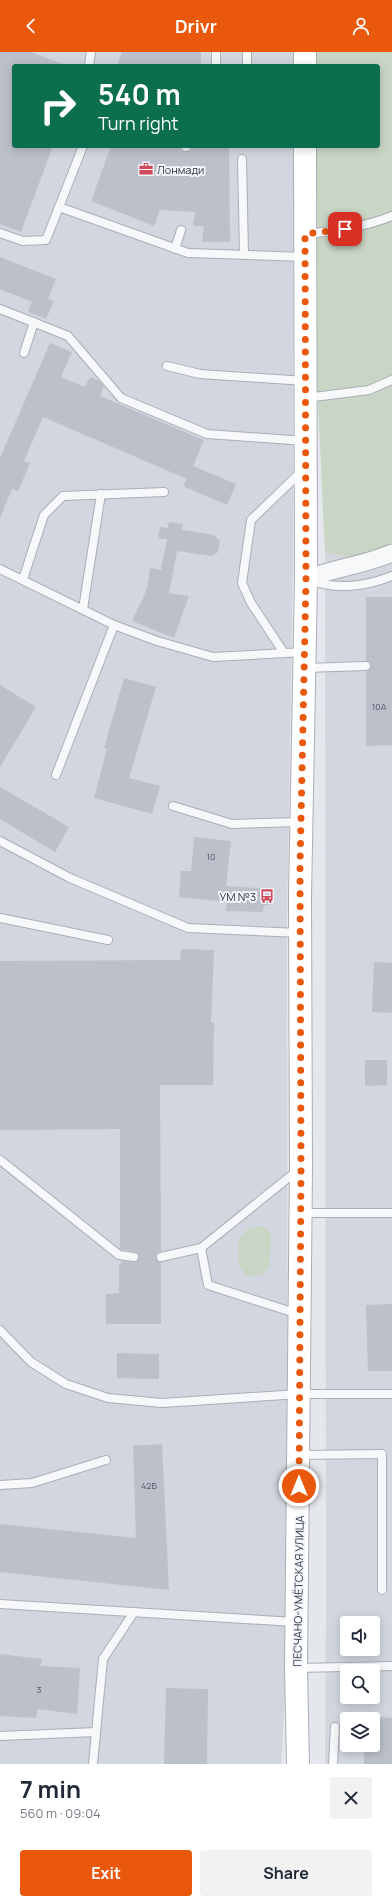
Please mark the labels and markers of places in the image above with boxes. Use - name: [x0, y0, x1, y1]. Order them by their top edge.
- office icon: Лонмади: [138, 161, 154, 177]
- place label: Лонмади: [157, 162, 204, 177]
- pin: [328, 212, 362, 246]
- bus stop icon: УМ №3: [259, 888, 275, 904]
- place label: УМ №3: [219, 889, 256, 904]

